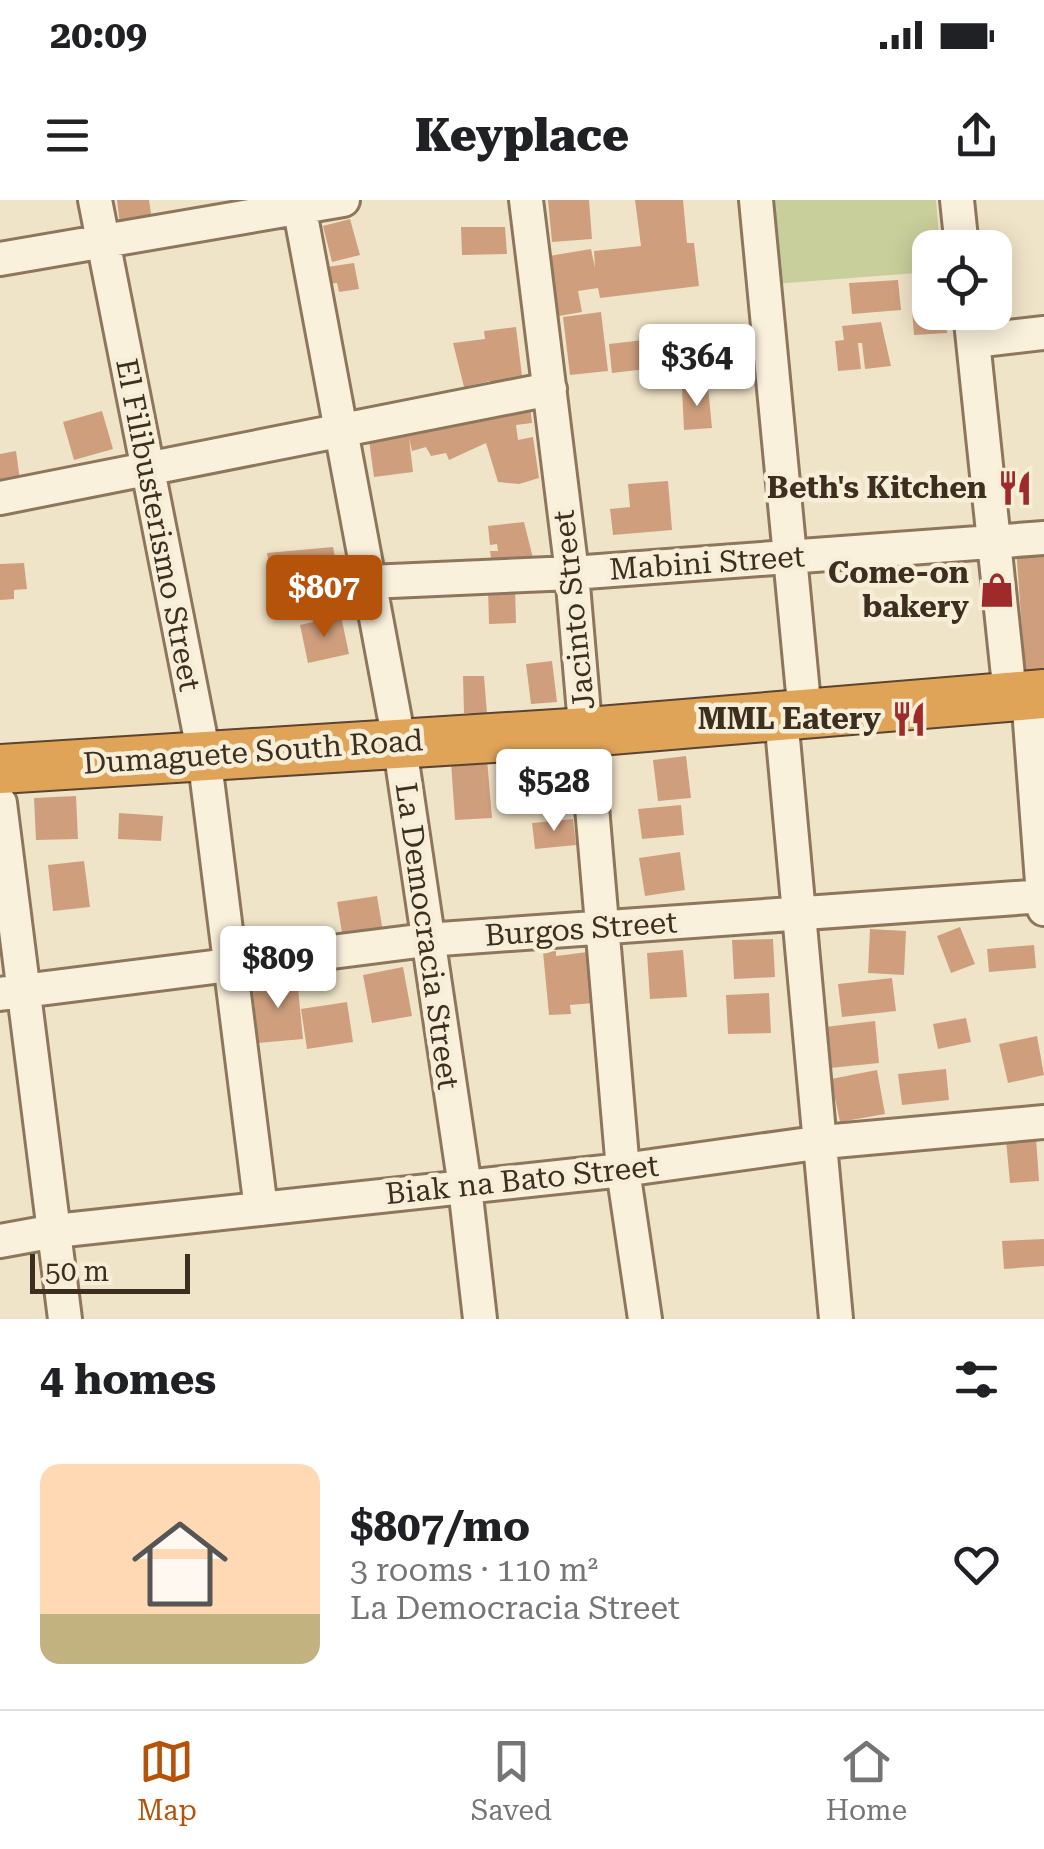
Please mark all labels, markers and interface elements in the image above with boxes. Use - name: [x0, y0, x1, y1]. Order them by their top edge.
- text: 20:09: [50, 13, 147, 57]
- icon: menu: [40, 108, 95, 163]
- icon: share: [949, 108, 1004, 163]
- text: Keyplace: [415, 109, 629, 162]
- map controls: [912, 230, 1012, 330]
- button: locate: [912, 230, 1012, 330]
- pin: $364: [638, 324, 756, 409]
- text: $364: [661, 337, 733, 375]
- street label: El Filibusterismo Street: [109, 356, 208, 694]
- restaurant icon: Beth's Kitchen: [996, 469, 1034, 507]
- place label: Beth's Kitchen: [767, 470, 987, 505]
- street label: Jacinto Street: [546, 508, 601, 712]
- street label: Mabini Street: [608, 538, 806, 587]
- pin: $807: [265, 555, 383, 640]
- place label: Come-on bakery: [828, 555, 969, 624]
- text: $807: [288, 568, 360, 606]
- shop icon: Come-on bakery: [978, 571, 1016, 609]
- restaurant icon: MML Eatery: [890, 700, 928, 738]
- place label: MML Eatery: [698, 701, 881, 736]
- street label: Dumaguete South Road: [82, 722, 424, 781]
- pin: $528: [495, 749, 613, 834]
- text: $528: [518, 762, 590, 800]
- street label: La Democracia Street: [389, 780, 466, 1092]
- street label: Burgos Street: [483, 904, 678, 953]
- pin: $809: [219, 926, 337, 1011]
- text: $809: [242, 939, 314, 977]
- street label: Biak na Bato Street: [384, 1148, 660, 1211]
- scale bar: [30, 1249, 190, 1294]
- text: 50 m: [45, 1255, 109, 1288]
- icon: filters: [949, 1352, 1004, 1407]
- text: 4 homes: [40, 1355, 216, 1404]
- text: $807/mo: [350, 1502, 530, 1551]
- icon: home: [120, 1504, 240, 1624]
- icon: heart: [949, 1537, 1004, 1592]
- text: 3 rooms · 110 m²: [350, 1551, 598, 1589]
- text: La Democracia Street: [350, 1589, 680, 1627]
- tab: Map: [137, 1734, 197, 1827]
- tab: Saved: [471, 1734, 552, 1827]
- tab: Home: [826, 1734, 907, 1827]

